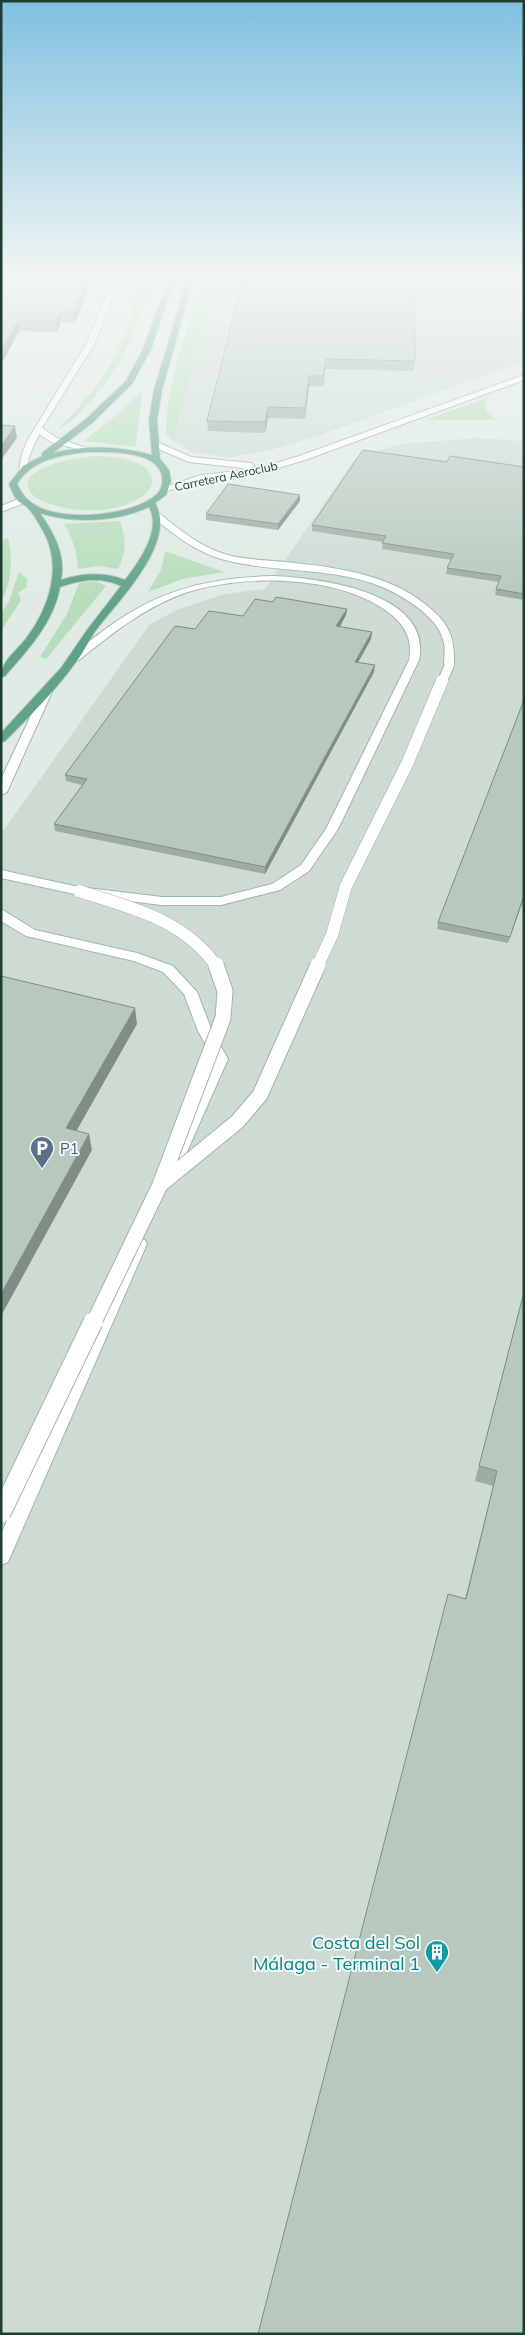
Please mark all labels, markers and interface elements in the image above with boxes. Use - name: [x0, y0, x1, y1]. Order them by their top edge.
- street label: Carretera Aeroclub: [173, 458, 279, 494]
- parking icon: P1: [29, 1135, 55, 1169]
- place label: P1: [60, 1139, 79, 1158]
- place label: Costa del Sol Málaga - Terminal 1: [253, 1931, 420, 1975]
- building icon: Costa del Sol Málaga - Terminal 1: [424, 1939, 450, 1973]

